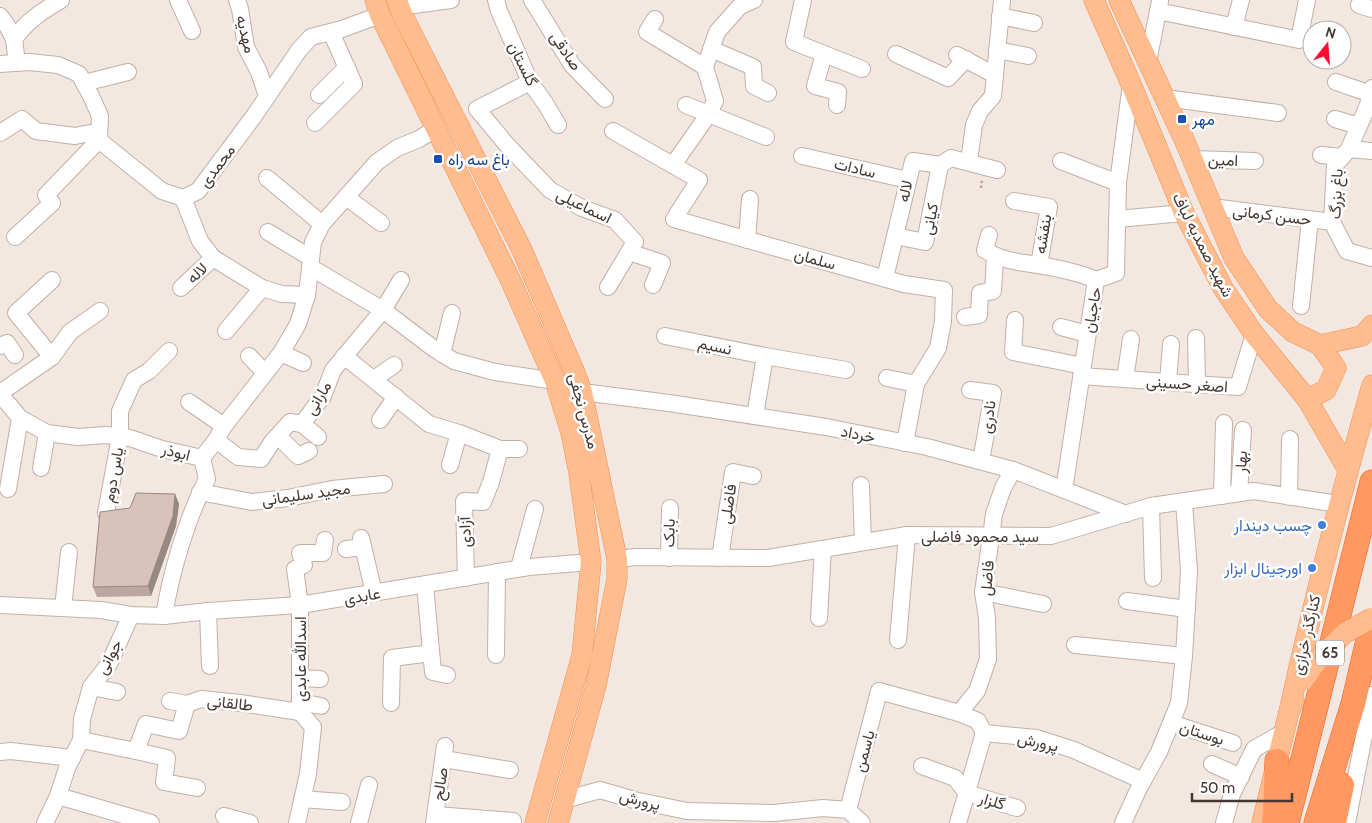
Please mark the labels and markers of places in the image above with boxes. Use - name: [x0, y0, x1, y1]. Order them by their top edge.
- place label: مهر: [1191, 110, 1215, 130]
- marker: مهر: [1176, 113, 1188, 125]
- place label: باغ سه راه: [448, 150, 510, 171]
- marker: باغ سه راه: [432, 153, 444, 165]
- place label: چسب دیندار: [1233, 516, 1312, 537]
- marker: چسب دیندار: [1316, 519, 1328, 531]
- place label: اورجینال ابزار: [1223, 559, 1302, 579]
- marker: اورجینال ابزار: [1306, 562, 1318, 574]

